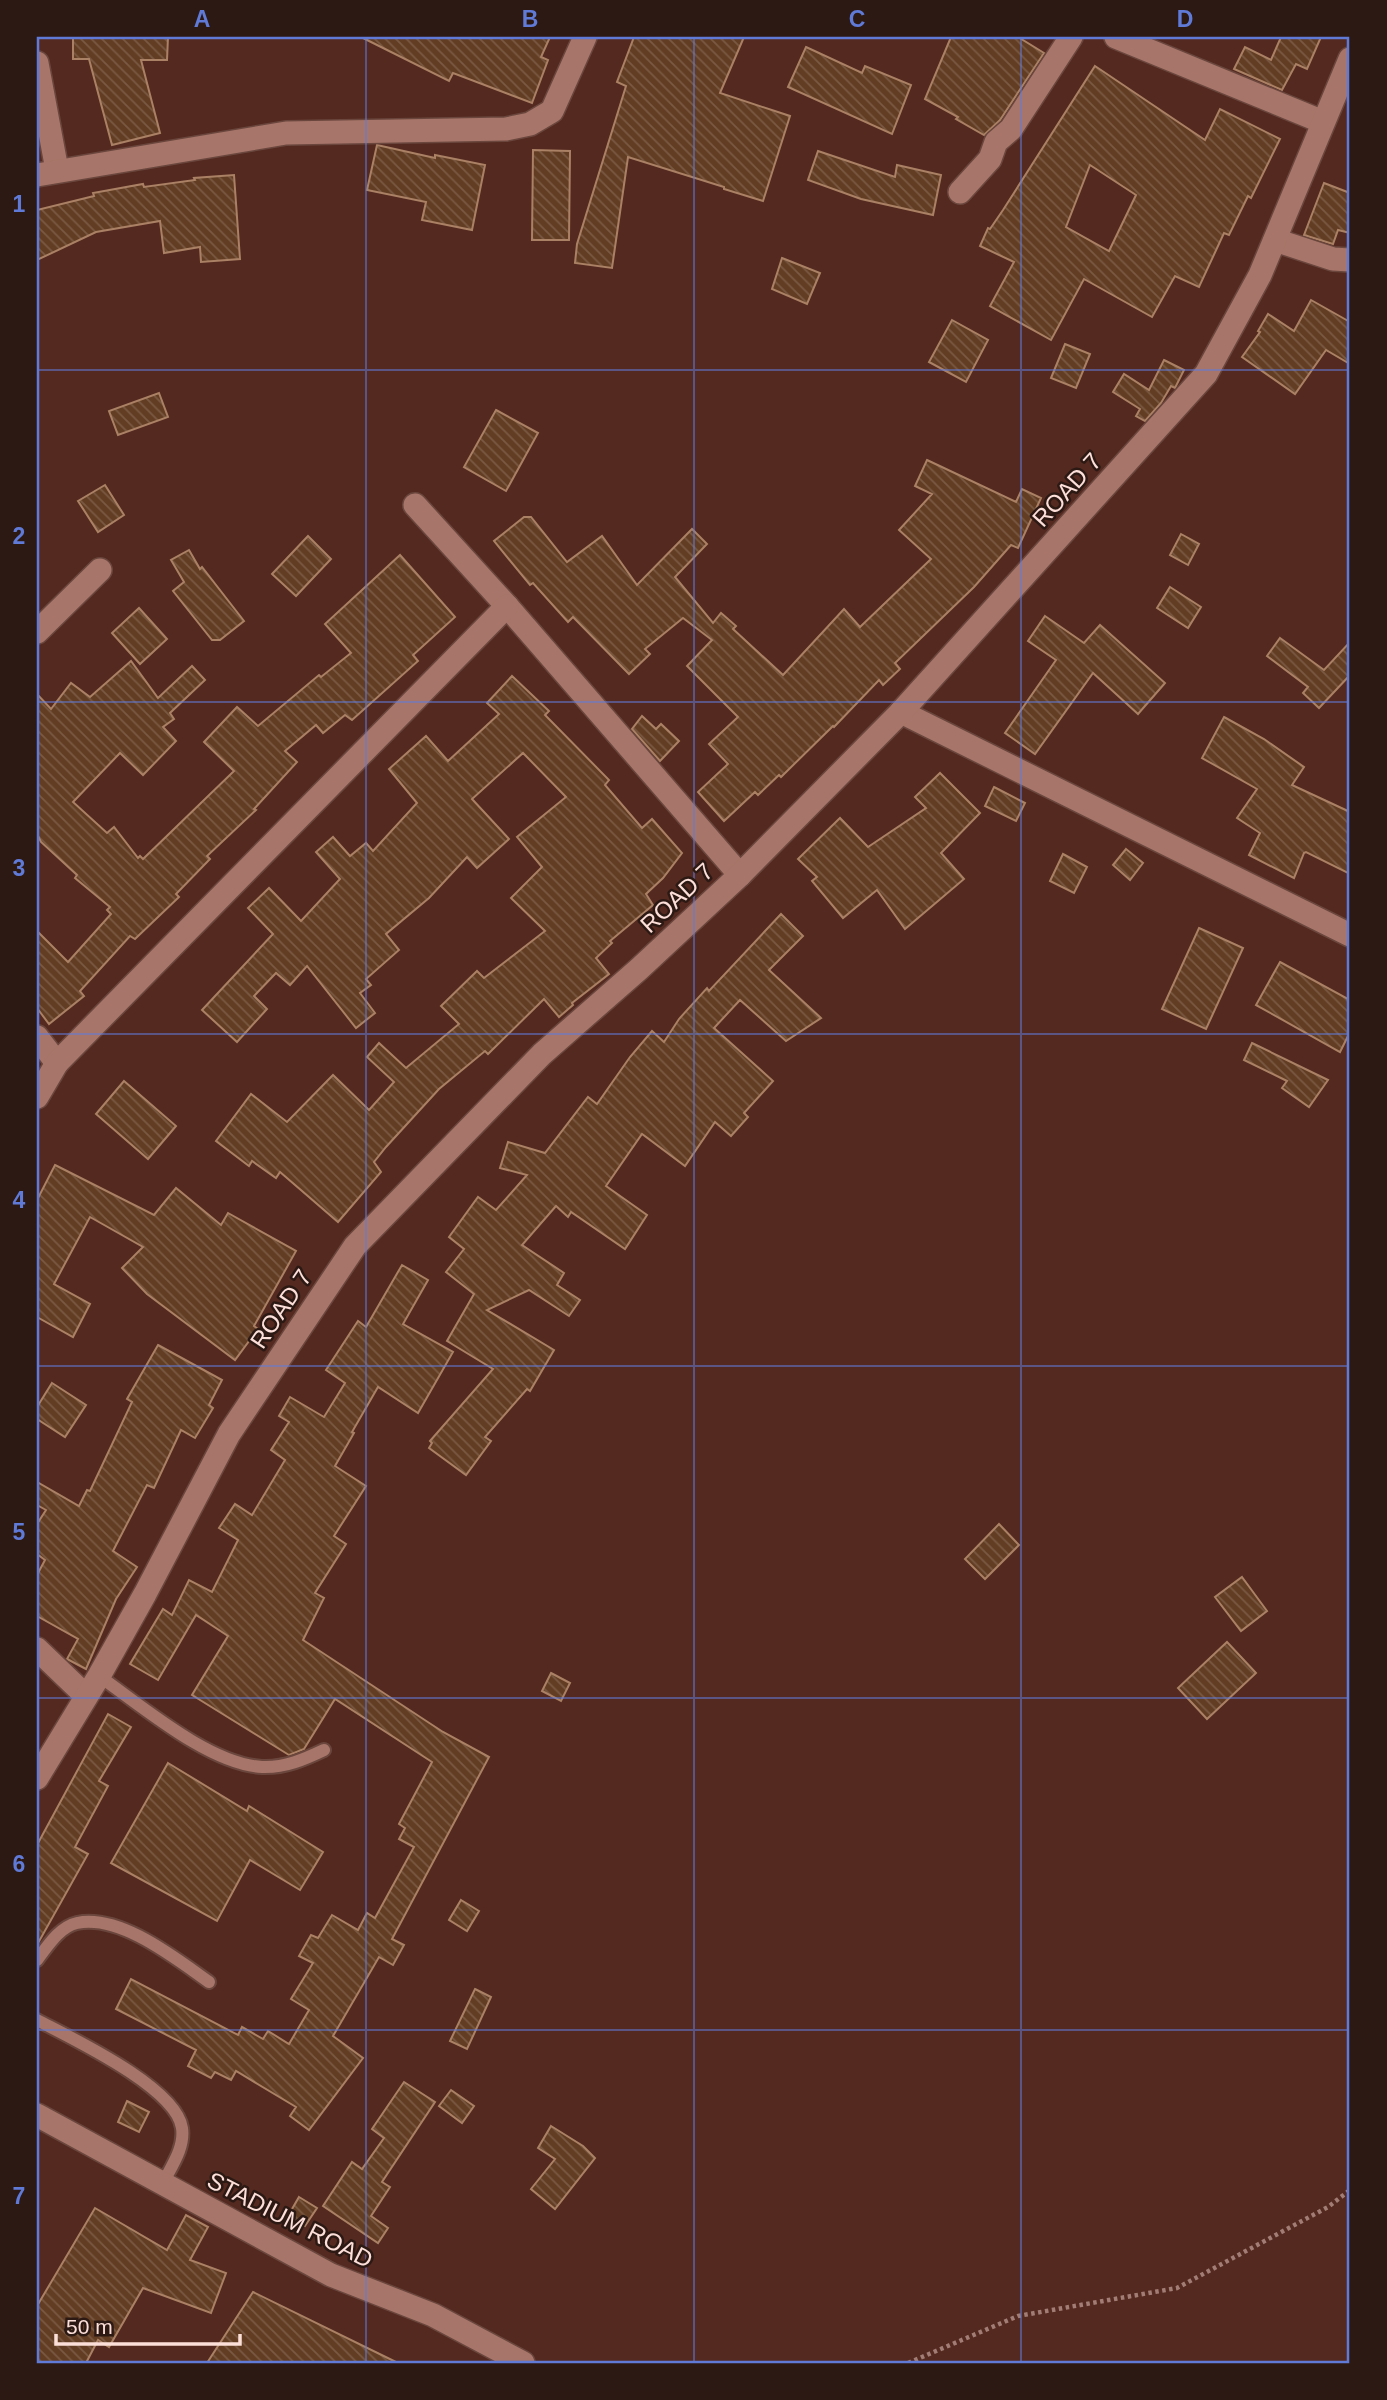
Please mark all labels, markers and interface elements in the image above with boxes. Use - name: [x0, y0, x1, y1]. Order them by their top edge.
- text: A: [194, 6, 210, 32]
- text: B: [522, 6, 538, 32]
- text: C: [849, 6, 865, 32]
- text: D: [1177, 6, 1193, 32]
- text: 1: [13, 191, 26, 217]
- street label: ROAD 7: [1027, 447, 1107, 532]
- text: 2: [13, 523, 25, 549]
- text: 3: [13, 855, 25, 881]
- street label: ROAD 7: [635, 857, 719, 938]
- text: 4: [13, 1187, 26, 1213]
- street label: ROAD 7: [244, 1264, 317, 1353]
- text: 5: [13, 1519, 26, 1545]
- text: 6: [13, 1851, 25, 1877]
- street label: STADIUM ROAD: [203, 2166, 378, 2273]
- text: 7: [13, 2183, 25, 2209]
- scale bar: [56, 2302, 240, 2346]
- text: 50 m: [66, 2315, 113, 2338]

